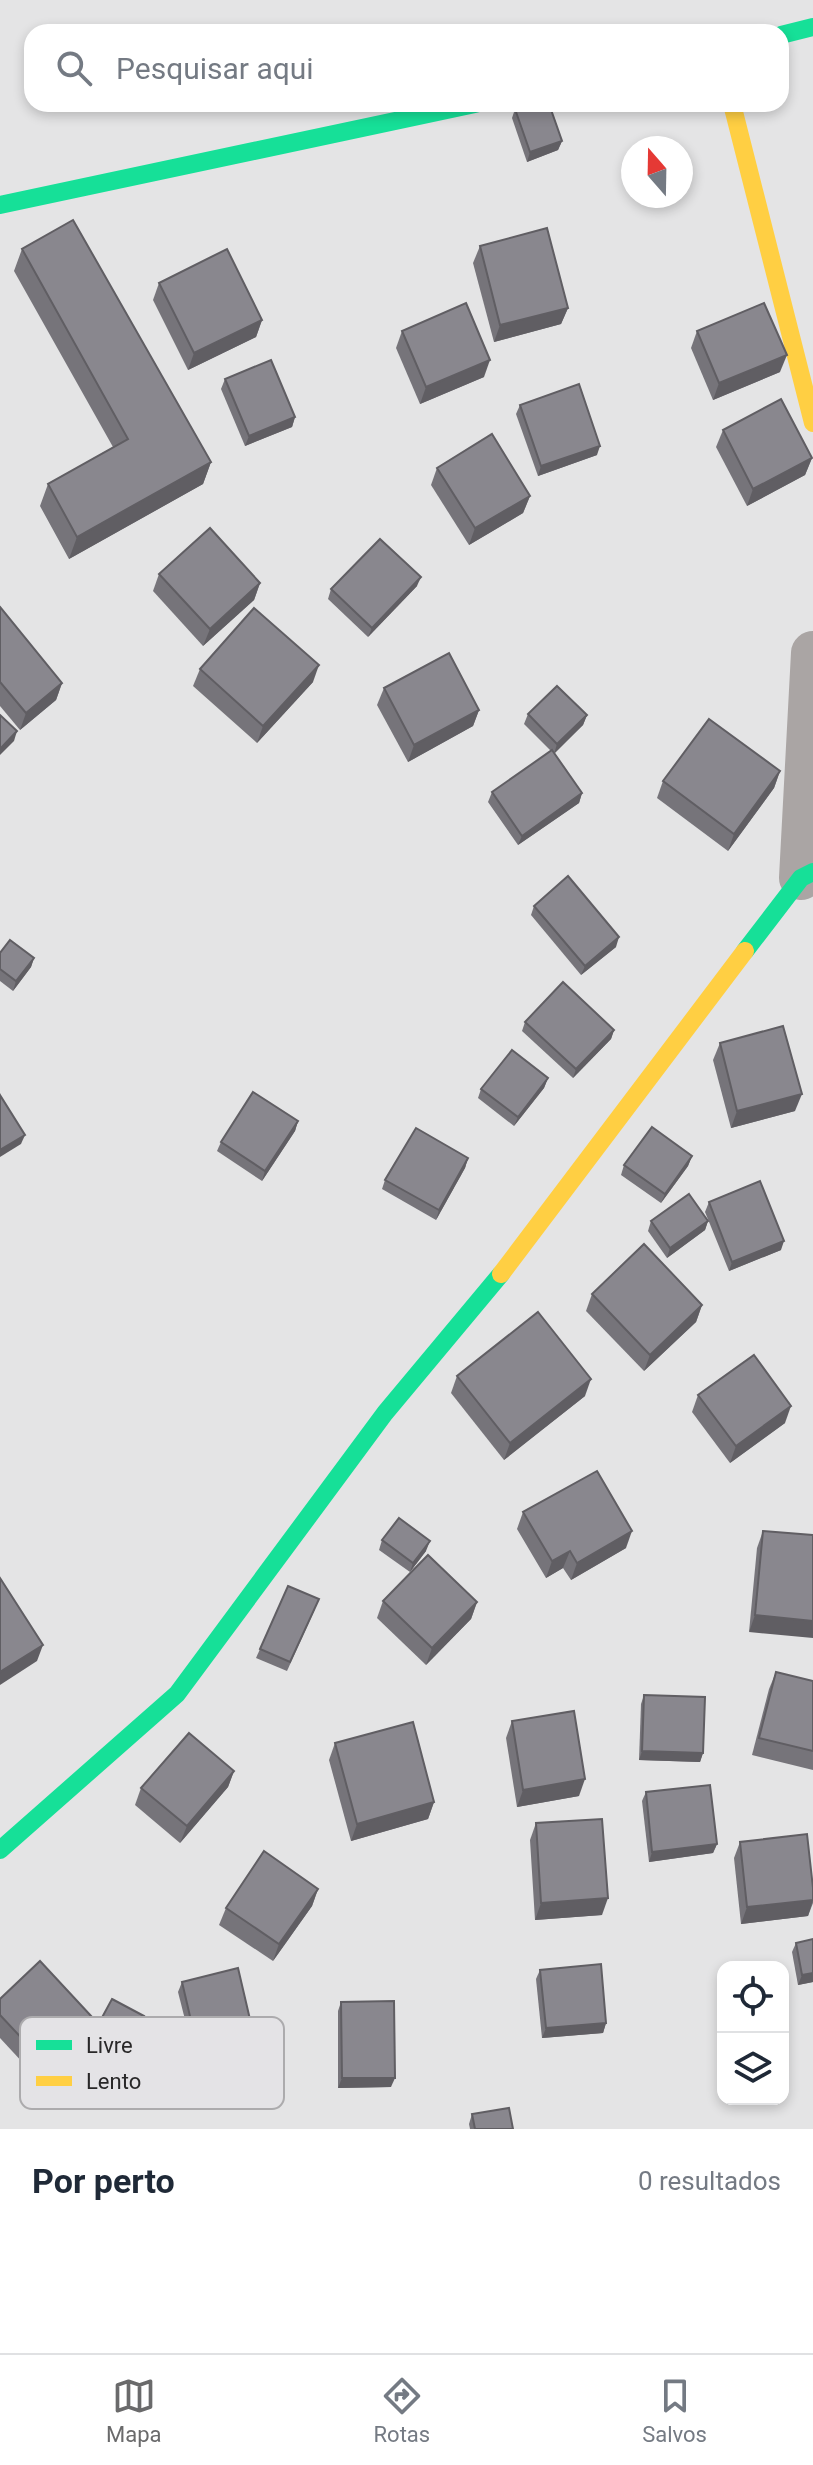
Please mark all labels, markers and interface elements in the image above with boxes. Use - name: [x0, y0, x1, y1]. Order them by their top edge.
- search box: [24, 24, 789, 112]
- icon: search: [52, 46, 96, 90]
- text: Pesquisar aqui: [116, 51, 314, 86]
- north arrow: [621, 136, 693, 208]
- map controls: [717, 1961, 789, 2105]
- button: locate: [717, 1961, 789, 2033]
- legend: [20, 2017, 284, 2109]
- text: Livre: [86, 2033, 133, 2058]
- button: layers: [717, 2033, 789, 2105]
- text: Lento: [86, 2069, 141, 2094]
- text: Por perto: [32, 2161, 175, 2201]
- text: 0 resultados: [638, 2166, 781, 2196]
- tab: Mapa: [106, 2374, 162, 2447]
- tab: Rotas: [374, 2374, 430, 2447]
- tab: Salvos: [642, 2374, 707, 2447]

